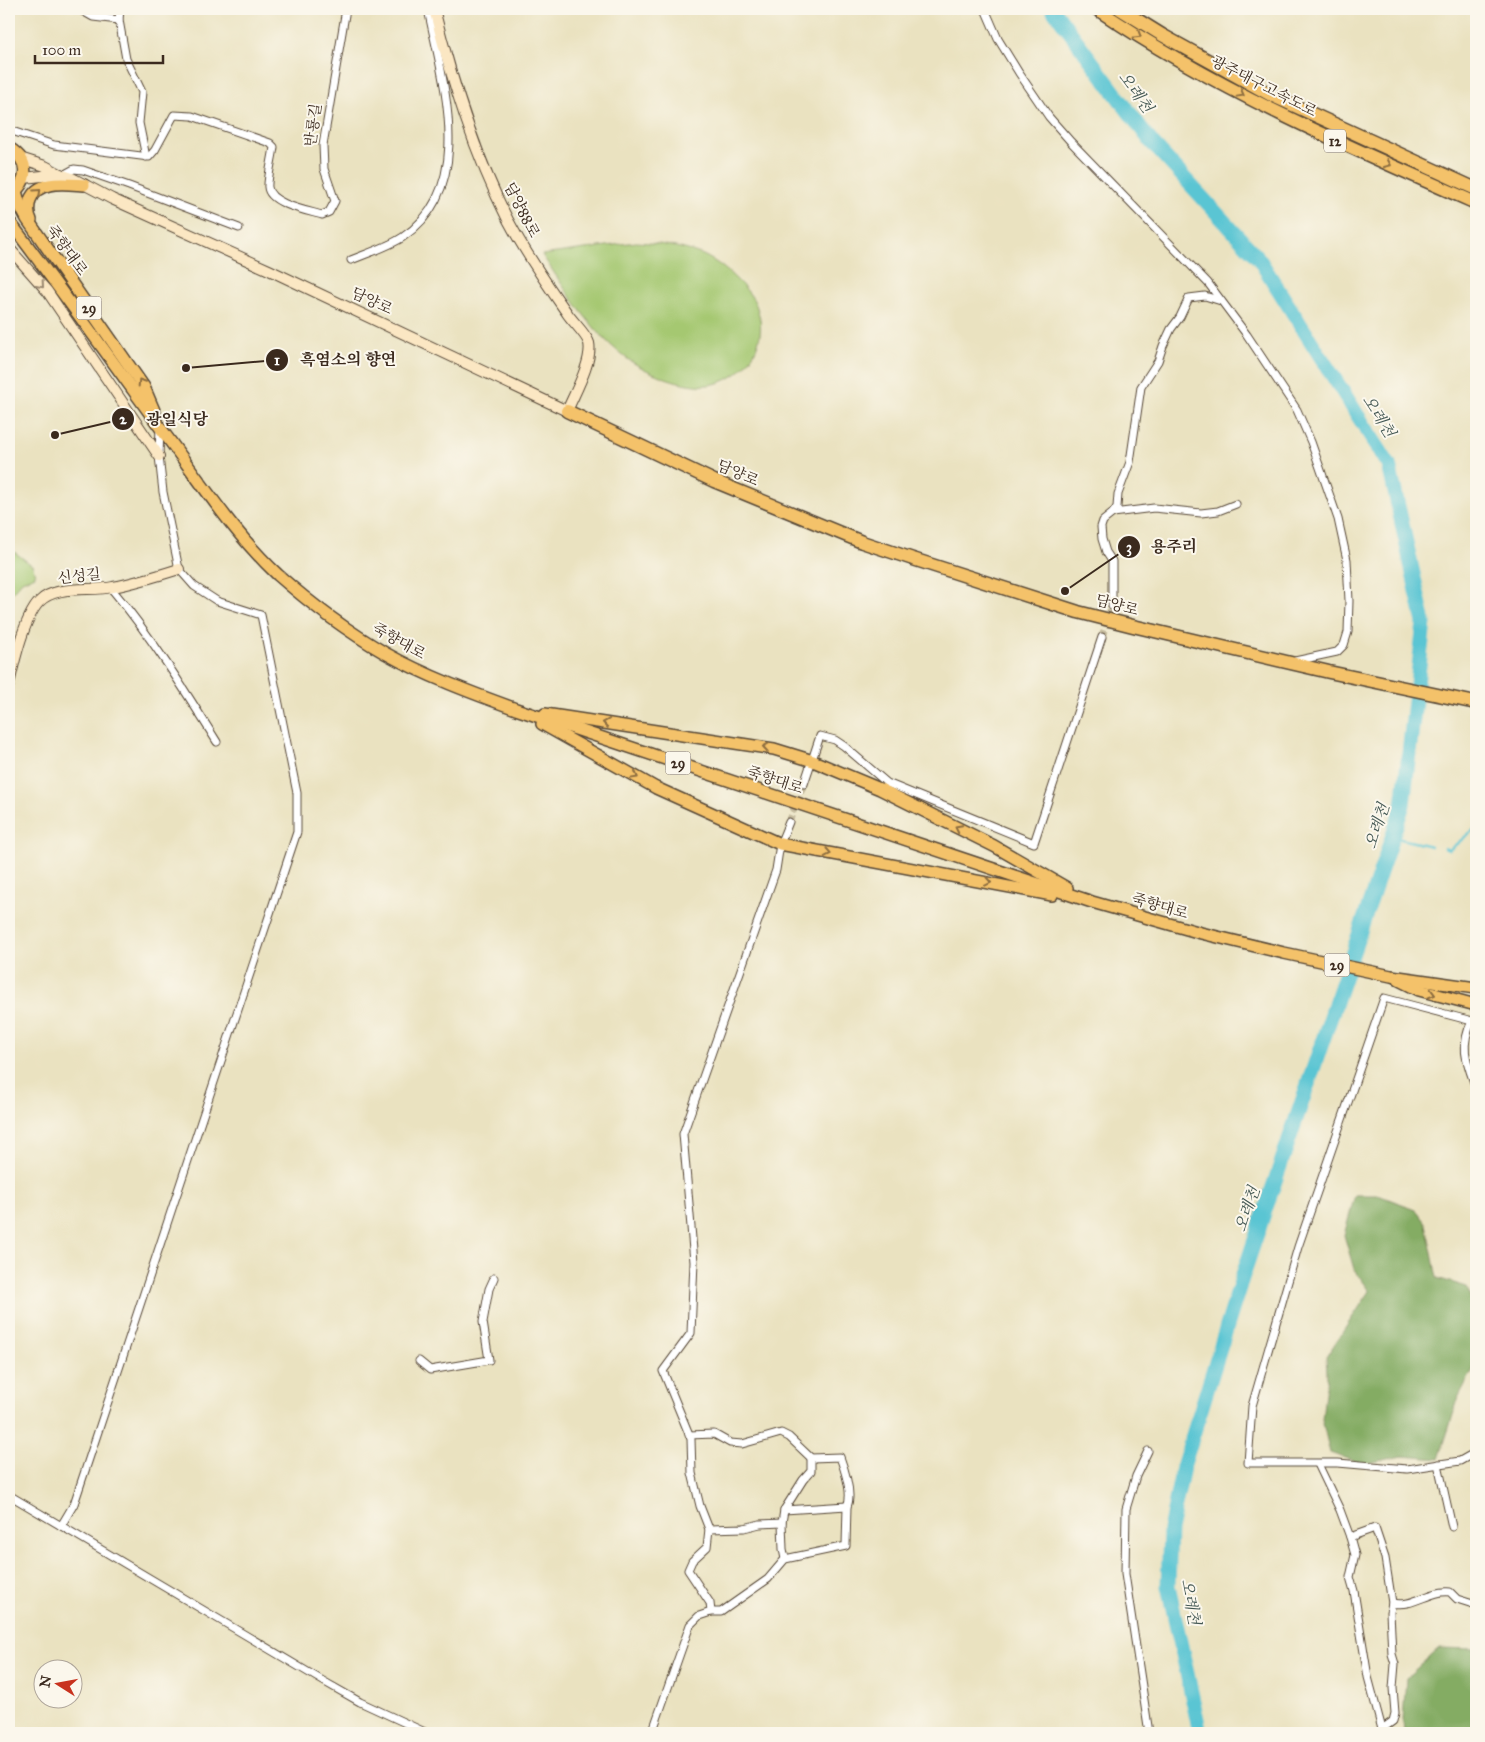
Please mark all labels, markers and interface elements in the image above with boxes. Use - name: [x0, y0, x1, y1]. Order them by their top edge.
- one-way arrow: [1133, 29, 1142, 38]
- scale bar: [35, 32, 162, 64]
- text: 100 m: [42, 41, 82, 59]
- street label: 광주대구고속도로: [1208, 52, 1320, 121]
- water label: 오례천: [1115, 68, 1158, 118]
- one-way arrow: [1236, 87, 1245, 97]
- street label: 반룡길: [301, 102, 325, 148]
- road number: 12: [1324, 130, 1346, 152]
- one-way arrow: [1383, 157, 1392, 168]
- street label: 담양88로: [500, 179, 544, 241]
- one-way arrow: [32, 189, 41, 198]
- street label: 죽향대로: [43, 221, 92, 279]
- one-way arrow: [35, 279, 44, 288]
- street label: 담양로: [348, 284, 396, 319]
- road number: 29: [76, 296, 102, 320]
- callout: 흑염소의 향연: [265, 344, 406, 375]
- text: 흑염소의 향연: [300, 350, 396, 369]
- text: 1: [274, 351, 280, 369]
- one-way arrow: [137, 379, 147, 388]
- water label: 오례천: [1359, 391, 1400, 442]
- callout: 광일식당: [111, 404, 218, 435]
- text: 2: [119, 410, 127, 428]
- text: 광일식당: [146, 410, 208, 429]
- street label: 담양로: [714, 456, 762, 490]
- callout: 용주리: [1116, 531, 1208, 562]
- text: 용주리: [1151, 537, 1197, 556]
- text: 3: [1126, 538, 1132, 557]
- street label: 신성길: [56, 565, 102, 587]
- street label: 담양로: [1094, 591, 1141, 619]
- street label: 죽향대로: [369, 619, 429, 663]
- one-way arrow: [601, 718, 610, 728]
- one-way arrow: [762, 743, 771, 753]
- road number: 29: [666, 751, 690, 774]
- street label: 죽향대로: [745, 762, 806, 798]
- one-way arrow: [630, 770, 639, 780]
- water label: 오례천: [1361, 800, 1394, 851]
- one-way arrow: [954, 824, 963, 834]
- one-way arrow: [824, 847, 833, 857]
- one-way arrow: [984, 877, 992, 887]
- street label: 죽향대로: [1130, 889, 1191, 923]
- road number: 29: [1324, 954, 1350, 976]
- one-way arrow: [1428, 989, 1436, 999]
- water label: 오례천: [1230, 1183, 1264, 1234]
- water label: 오례천: [1178, 1578, 1205, 1628]
- north arrow: [32, 1660, 82, 1710]
- text: N: [36, 1674, 55, 1689]

